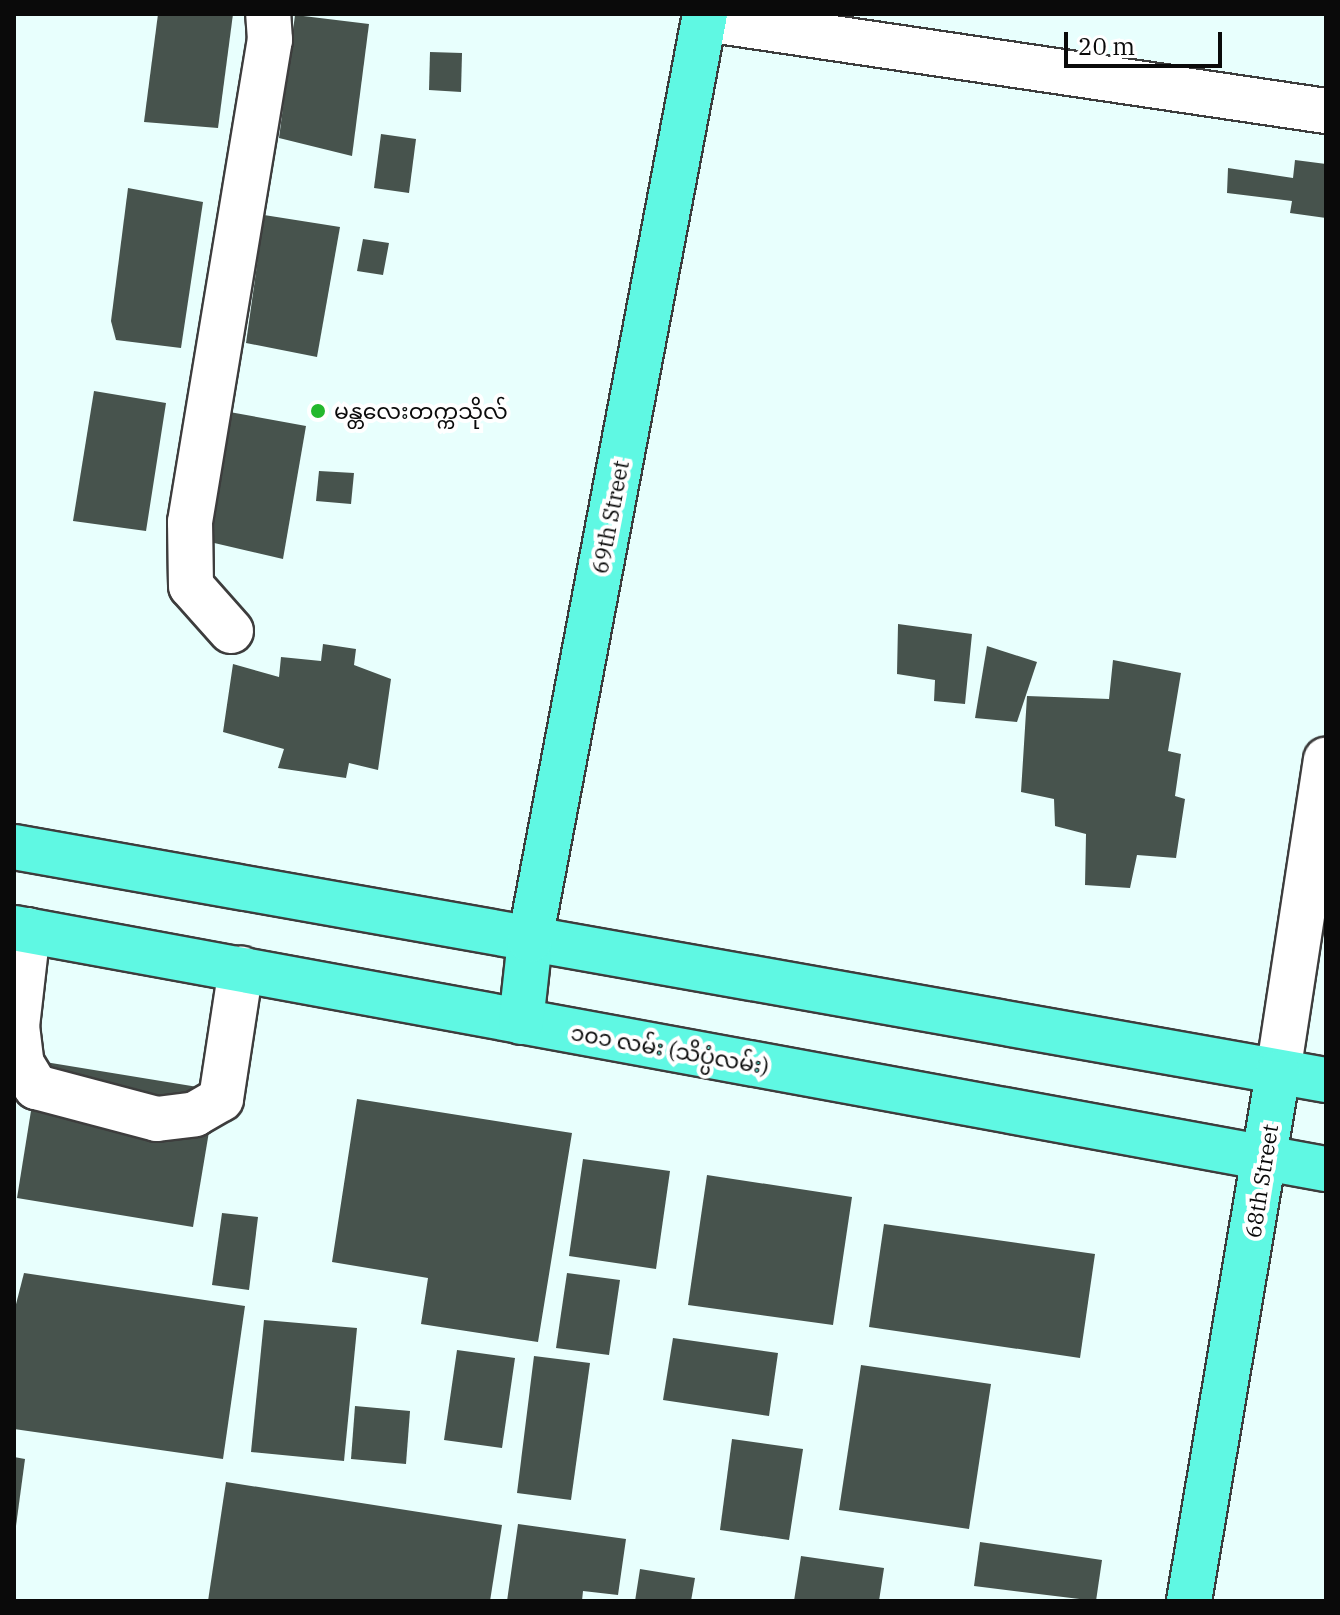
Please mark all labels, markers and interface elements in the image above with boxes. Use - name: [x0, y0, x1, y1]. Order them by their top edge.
- scale bar: [1068, 16, 1226, 66]
- text: 20 m: [1078, 30, 1135, 62]
- place label: မန္တလေးတက္ကသိုလ်: [334, 398, 508, 424]
- marker: မန္တလေးတက္ကသိုလ်: [309, 402, 327, 420]
- street label: 69th Street: [586, 458, 634, 576]
- street label: ၁၀၁ လမ်း (သိပ္ပံလမ်း): [569, 1019, 771, 1079]
- street label: 68th Street: [1239, 1122, 1283, 1240]

